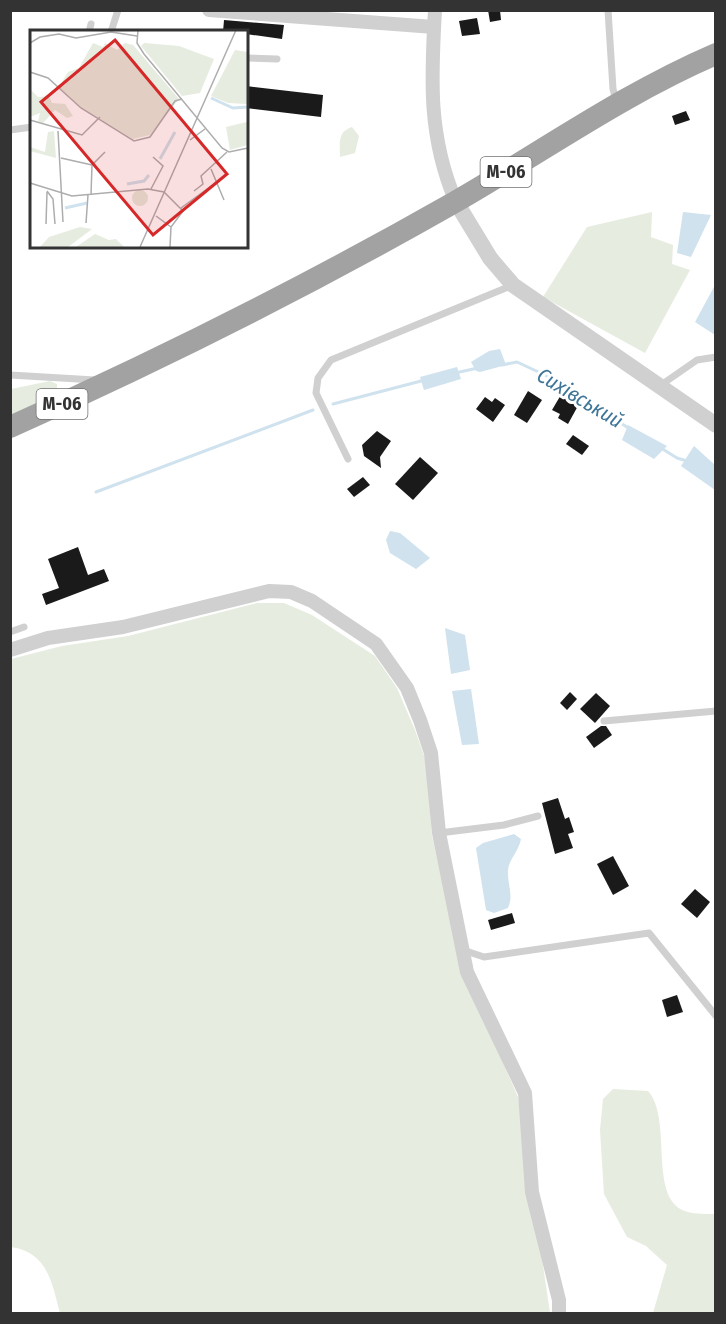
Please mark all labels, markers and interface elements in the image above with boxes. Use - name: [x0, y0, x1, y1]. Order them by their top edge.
- inset map: [30, 30, 248, 248]
- road number: М-06: [480, 157, 532, 187]
- water label: Сихівський: [532, 362, 628, 434]
- road number: М-06: [36, 389, 88, 419]

